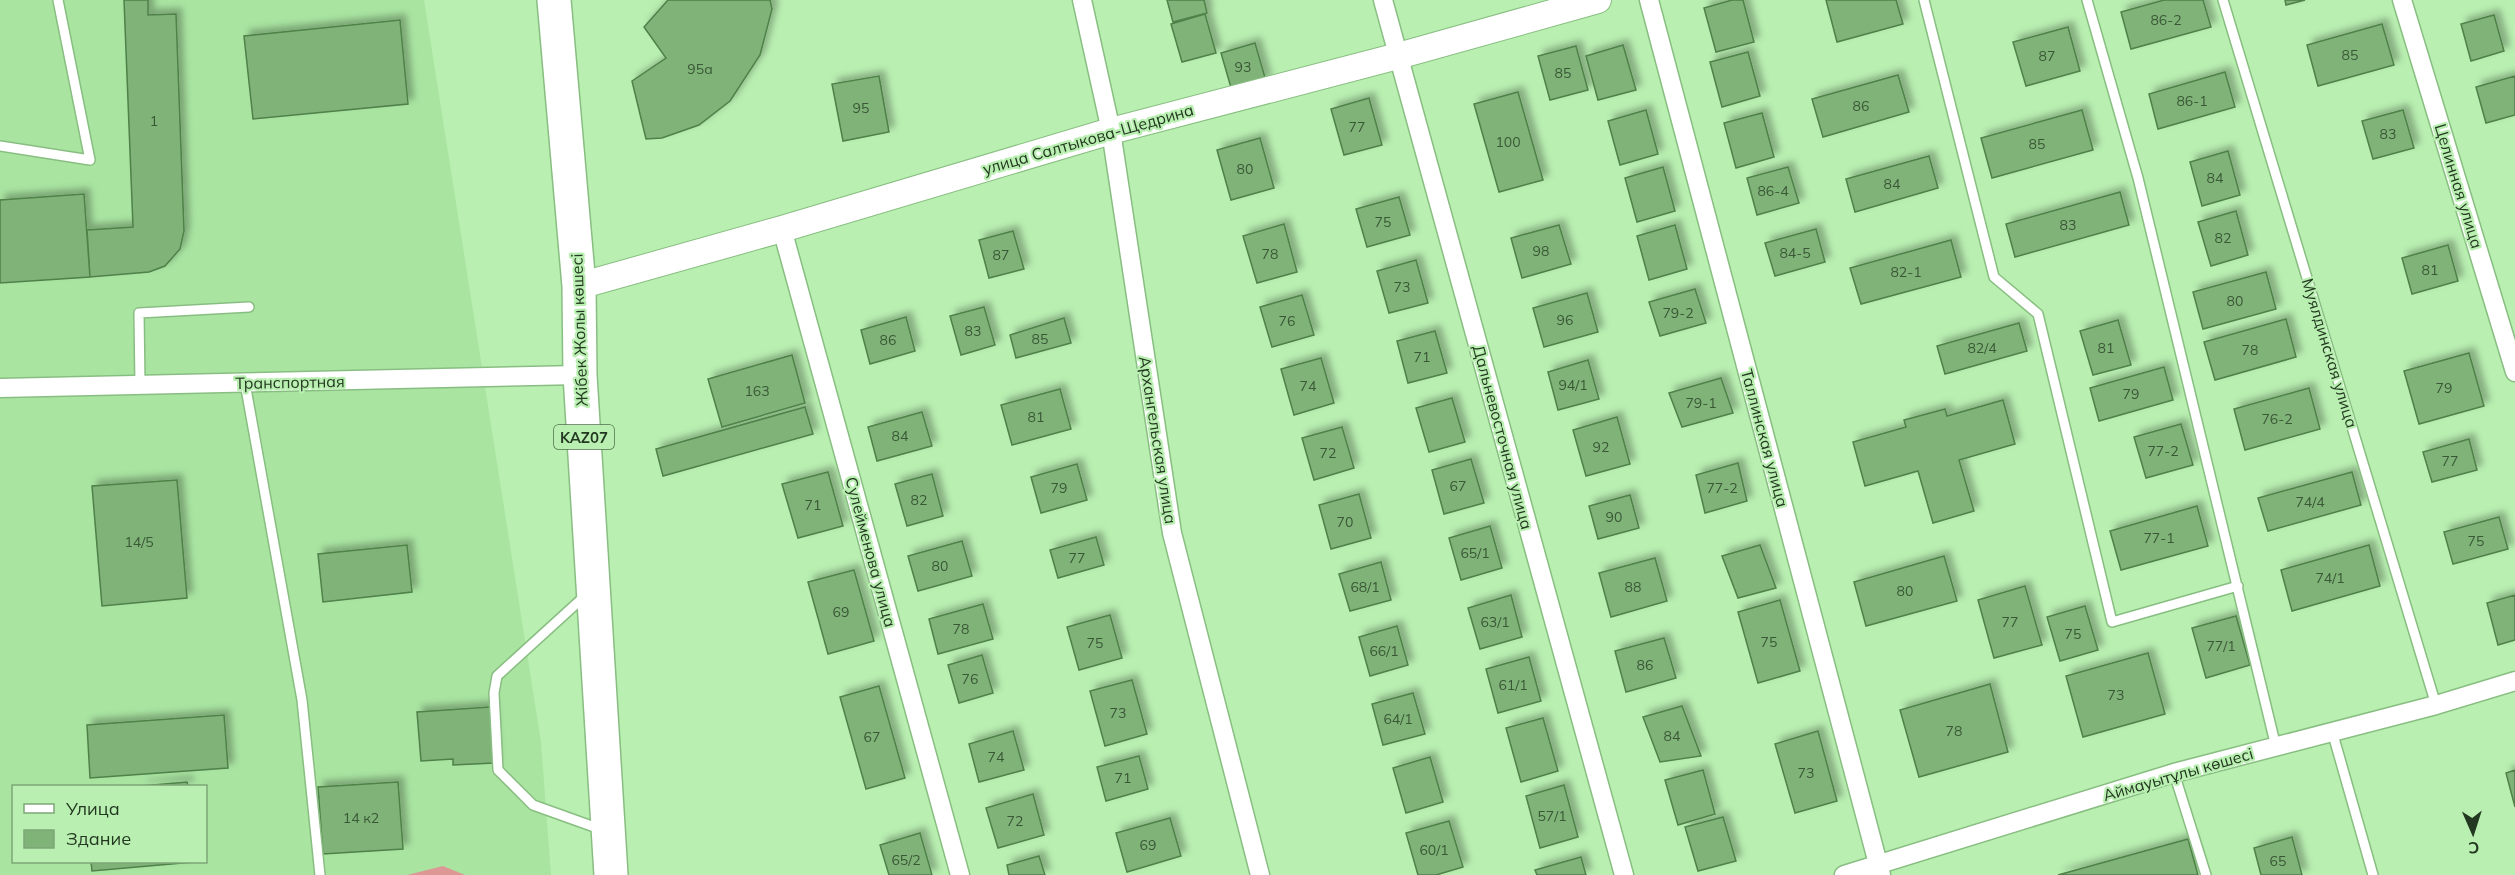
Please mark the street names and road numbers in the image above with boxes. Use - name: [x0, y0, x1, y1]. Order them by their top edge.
- street label: улица Салтыкова-Щедрина: [980, 99, 1196, 179]
- street label: Целинная улица: [2431, 121, 2487, 251]
- street label: Жібек Жолы көшесі: [566, 253, 592, 407]
- street label: Муялдинская улица: [2298, 276, 2362, 430]
- street label: Дальневосточная улица: [1469, 343, 1537, 531]
- street label: Архангельская улица: [1135, 355, 1181, 525]
- street label: Таллинская улица: [1737, 367, 1793, 509]
- street label: Транспортная: [235, 371, 345, 393]
- road number: KAZ07: [554, 425, 614, 449]
- street label: Сулейменова улица: [841, 475, 901, 629]
- street label: Аймауытұлы көшесі: [2101, 743, 2255, 805]

